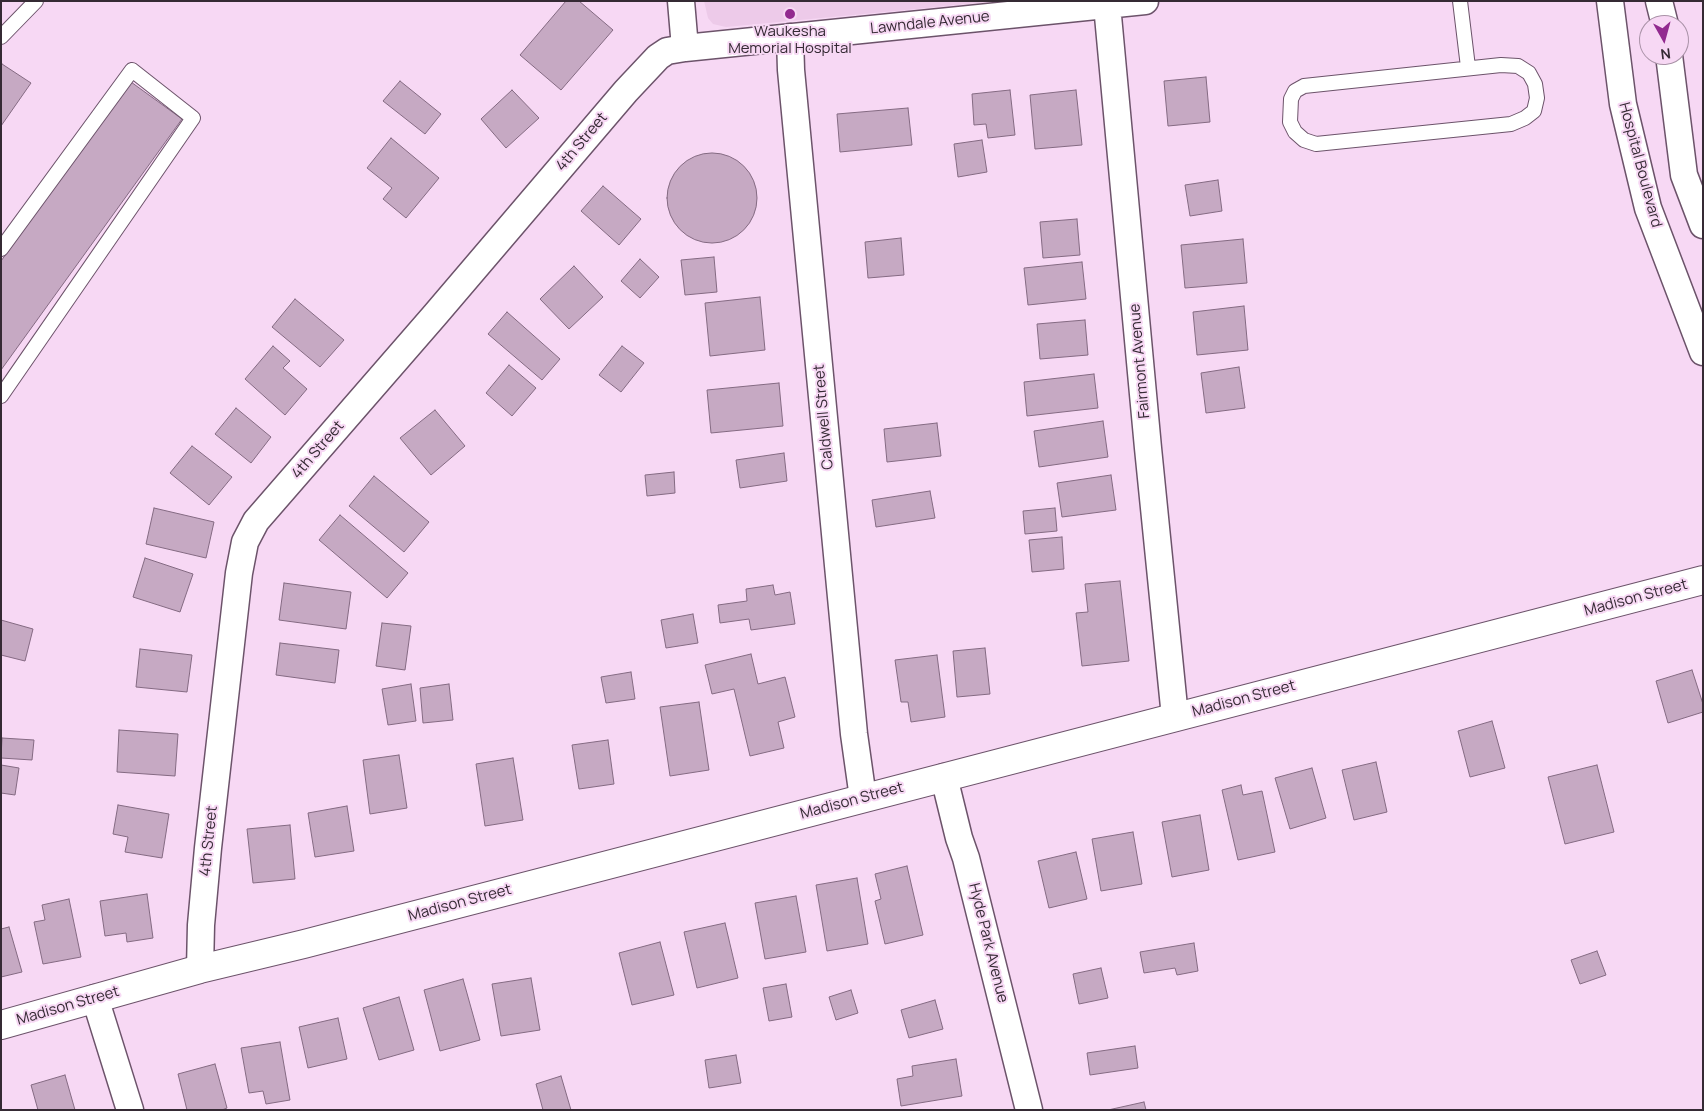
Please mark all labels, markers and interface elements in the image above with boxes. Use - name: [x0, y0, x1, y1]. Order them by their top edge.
- marker: Waukesha Memorial Hospital: [783, 7, 797, 21]
- street label: Lawndale Avenue: [869, 8, 991, 38]
- north arrow: [1639, 15, 1689, 65]
- place label: Waukesha Memorial Hospital: [728, 23, 852, 58]
- text: N: [1660, 44, 1672, 64]
- street label: Hospital Boulevard: [1615, 100, 1665, 230]
- street label: 4th Street: [552, 109, 612, 175]
- street label: Fairmont Avenue: [1126, 303, 1154, 419]
- street label: Caldwell Street: [810, 364, 838, 470]
- street label: 4th Street: [288, 417, 348, 483]
- street label: Madison Street: [1582, 576, 1690, 620]
- street label: Madison Street: [1190, 677, 1298, 721]
- street label: Madison Street: [798, 779, 906, 823]
- street label: 4th Street: [196, 805, 222, 877]
- street label: Madison Street: [406, 881, 514, 925]
- street label: Hyde Park Avenue: [964, 881, 1012, 1005]
- street label: Madison Street: [15, 983, 121, 1029]

